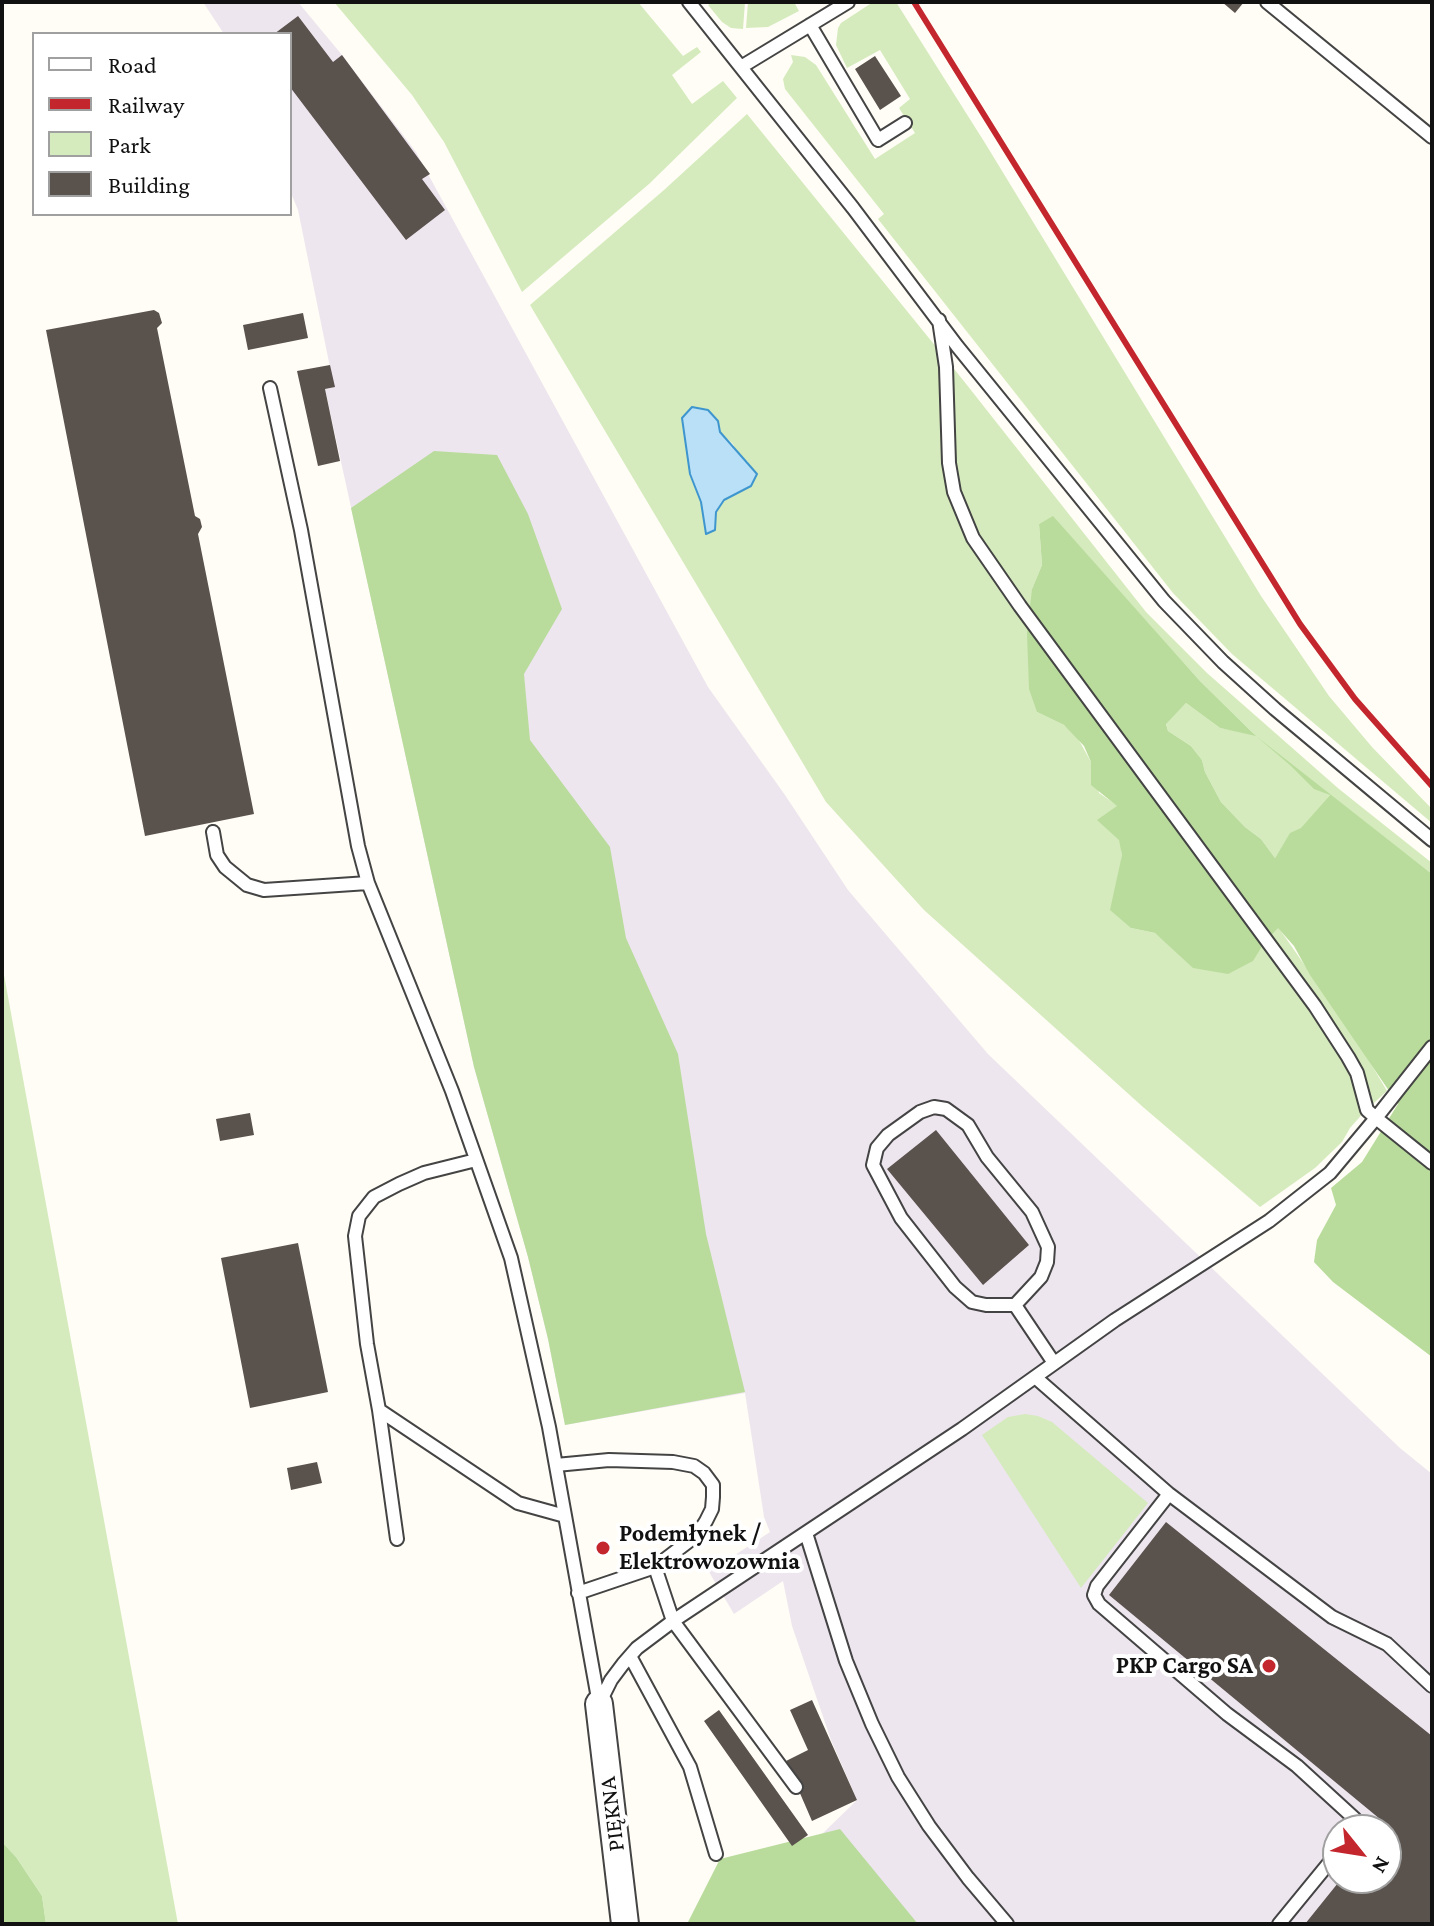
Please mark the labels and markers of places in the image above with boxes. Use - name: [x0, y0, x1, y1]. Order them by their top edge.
- place label: Podemłynek / Elektrowozownia: [619, 1520, 800, 1576]
- marker: Podemłynek / Elektrowozownia: [594, 1539, 612, 1557]
- place label: PKP Cargo SA: [1116, 1652, 1253, 1680]
- marker: PKP Cargo SA: [1260, 1657, 1278, 1675]

